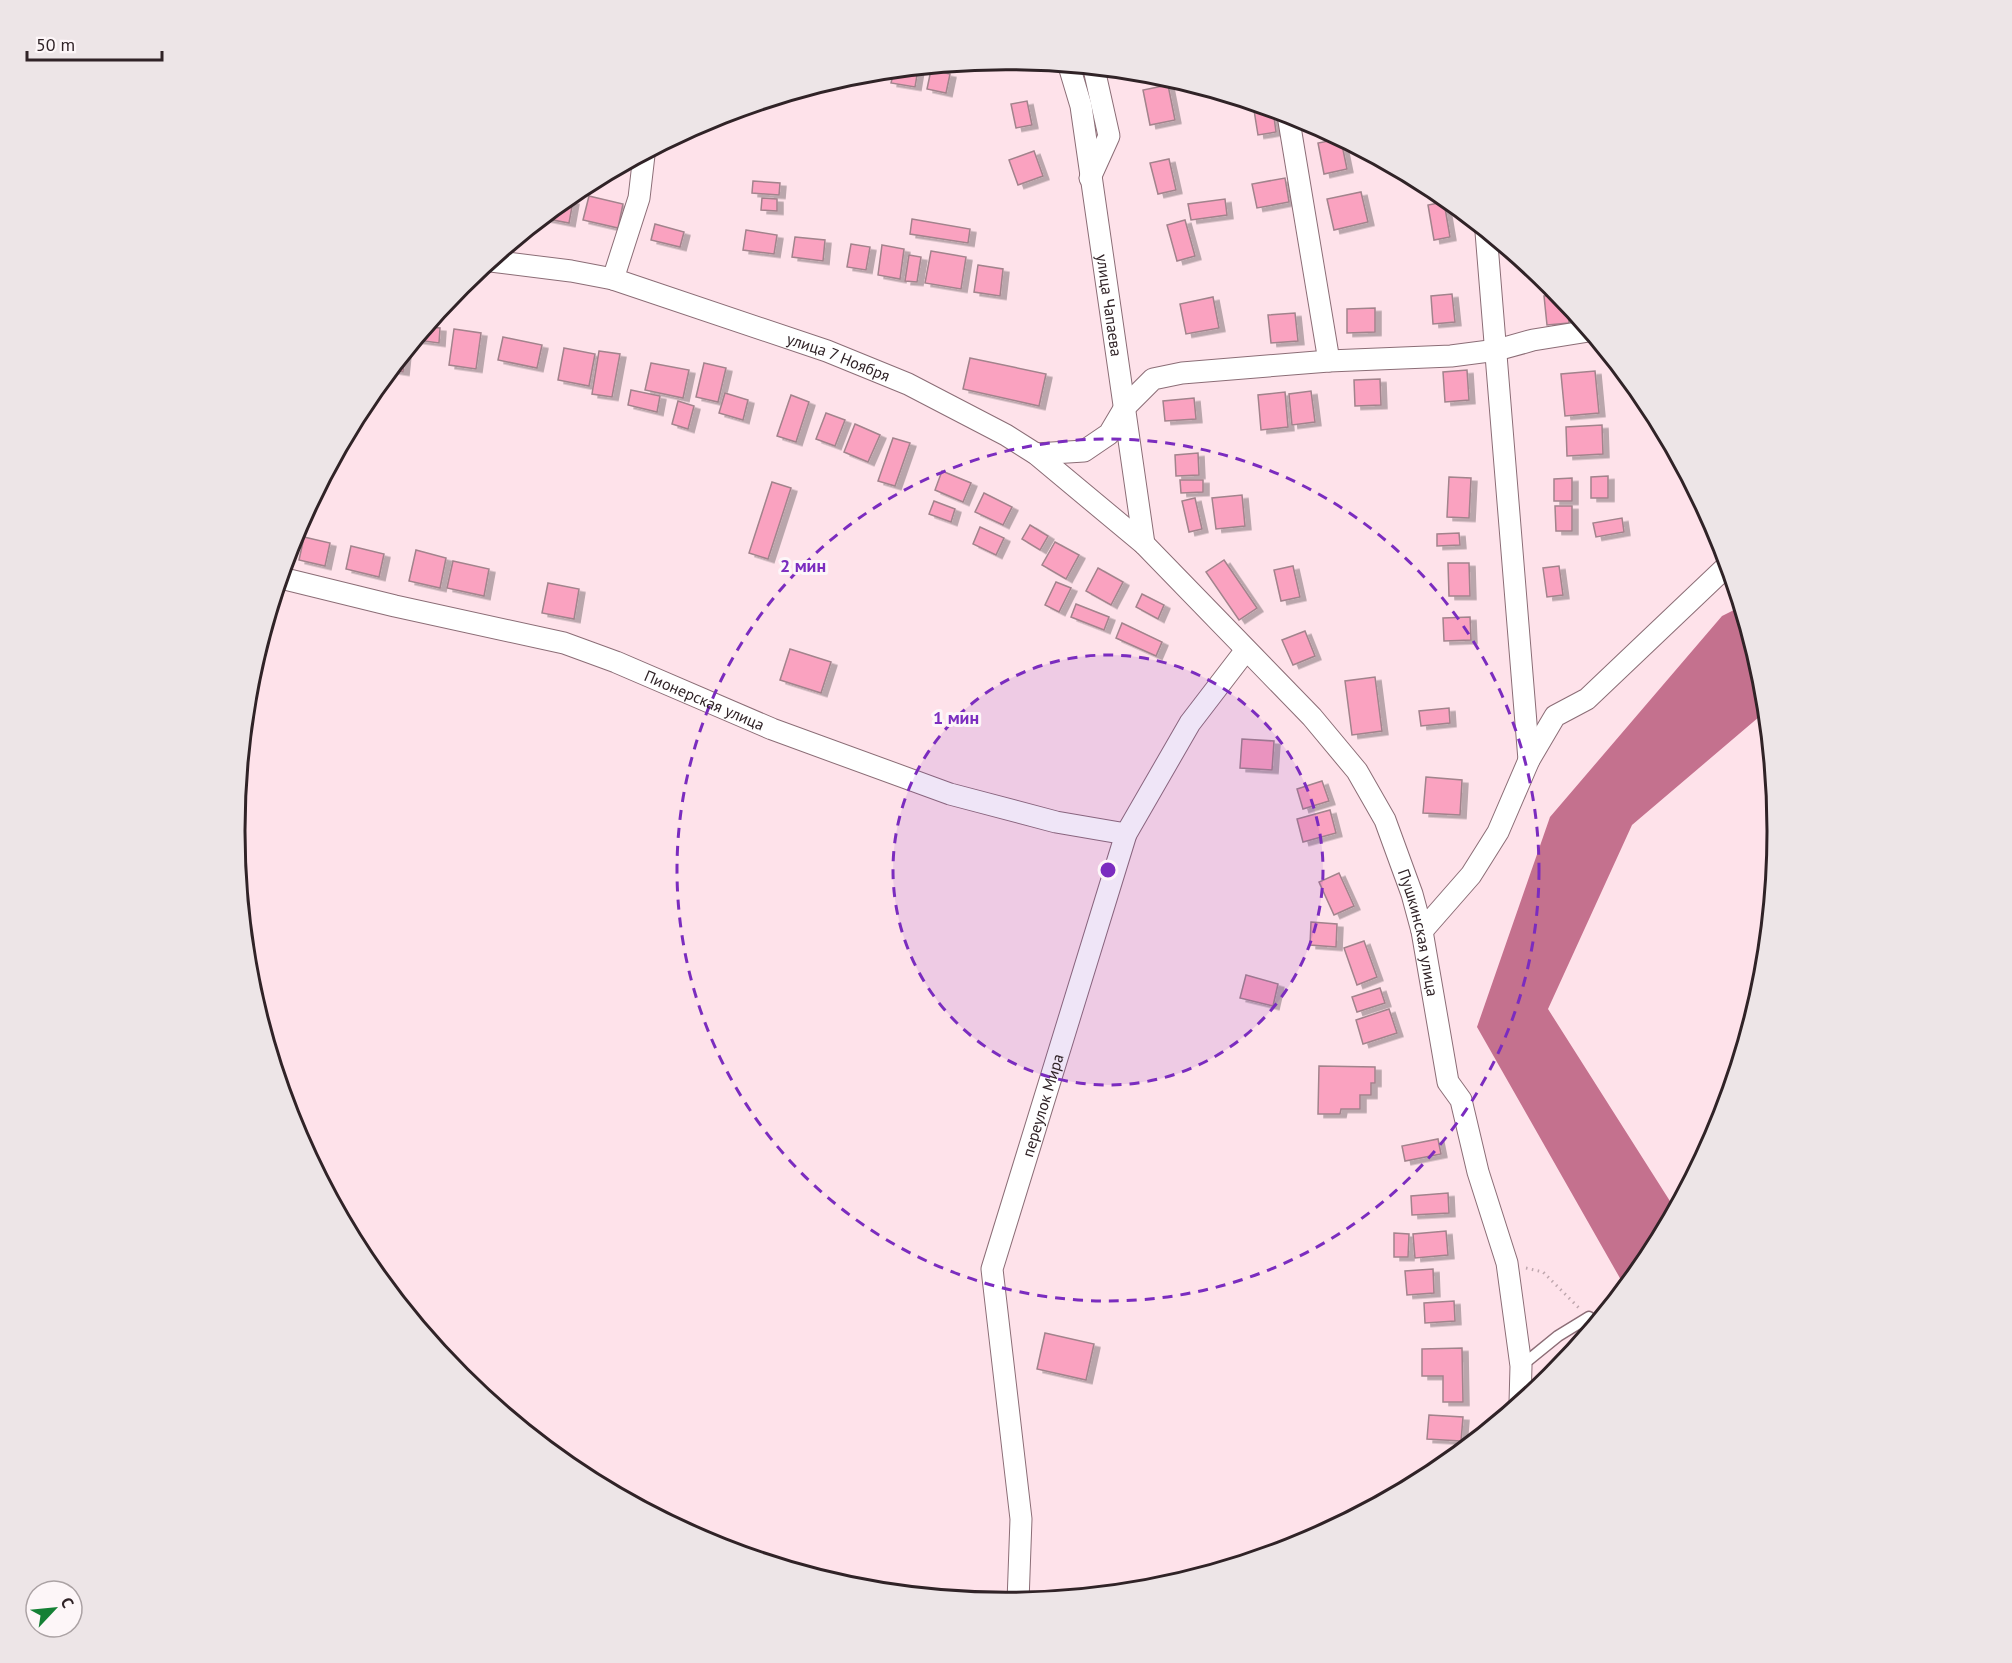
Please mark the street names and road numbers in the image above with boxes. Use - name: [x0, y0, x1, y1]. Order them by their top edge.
- street label: улица Чапаева: [1092, 253, 1127, 358]
- street label: улица 7 Ноября: [784, 328, 893, 386]
- street label: Пионерская улица: [641, 665, 768, 735]
- street label: Пушкинская улица: [1394, 866, 1443, 998]
- street label: переулок Мира: [1017, 1051, 1068, 1159]

